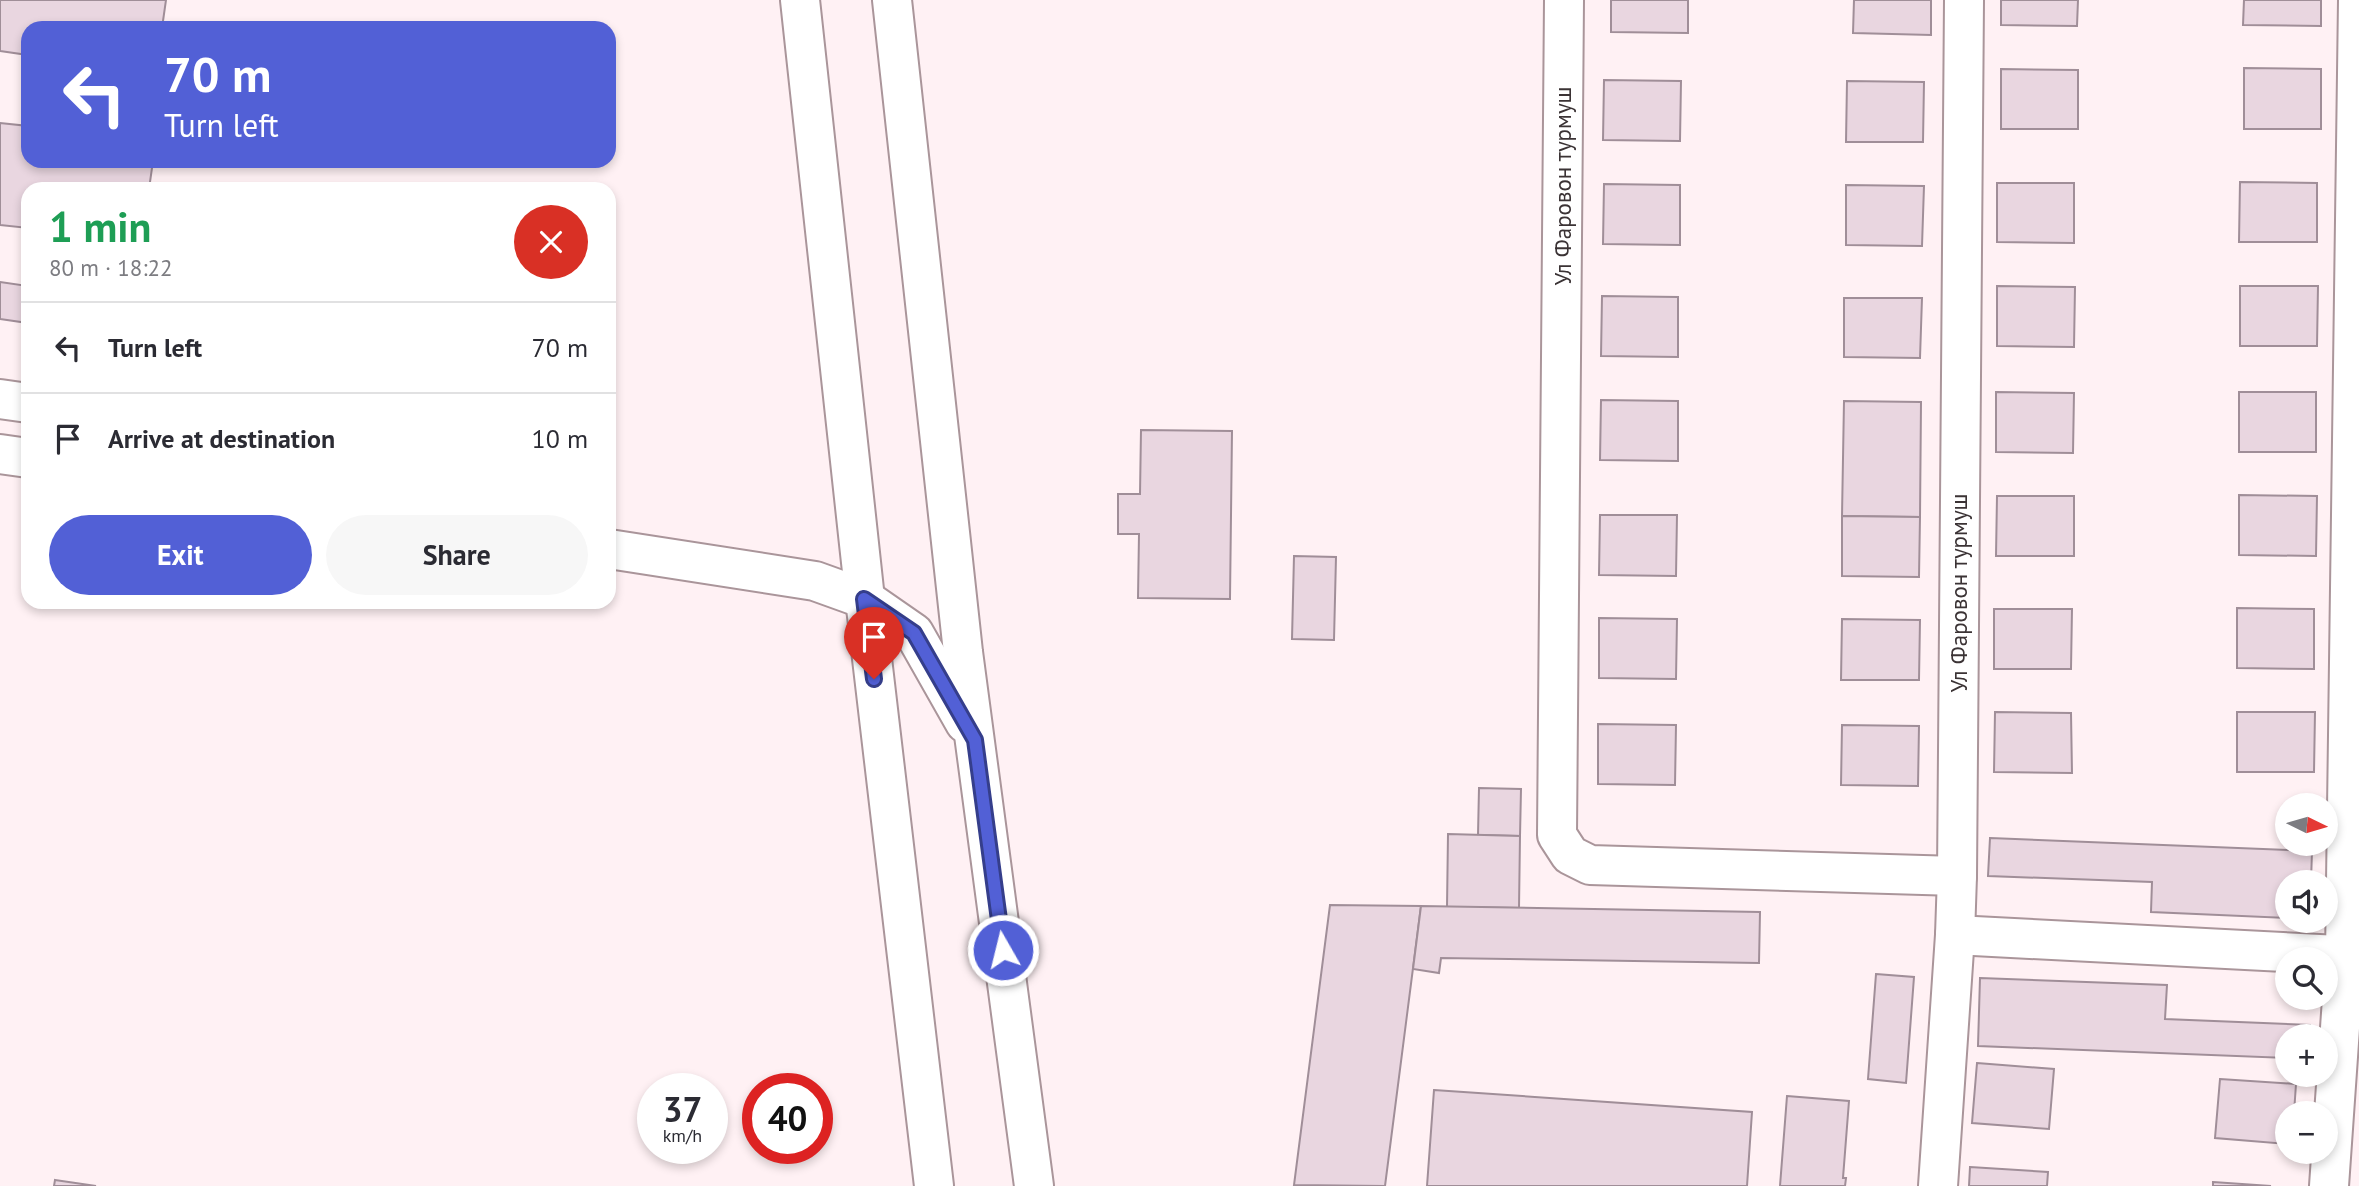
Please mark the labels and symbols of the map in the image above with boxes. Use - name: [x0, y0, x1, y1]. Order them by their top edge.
- street label: Ул Фаровон турмуш: [1548, 86, 1577, 286]
- street label: Ул Фаровон турмуш: [1944, 493, 1973, 693]
- pin: [844, 607, 904, 679]
- north arrow: [2275, 793, 2338, 856]
- position arrow: [966, 913, 1040, 987]
- speed limit sign: 40: [742, 1073, 833, 1164]

